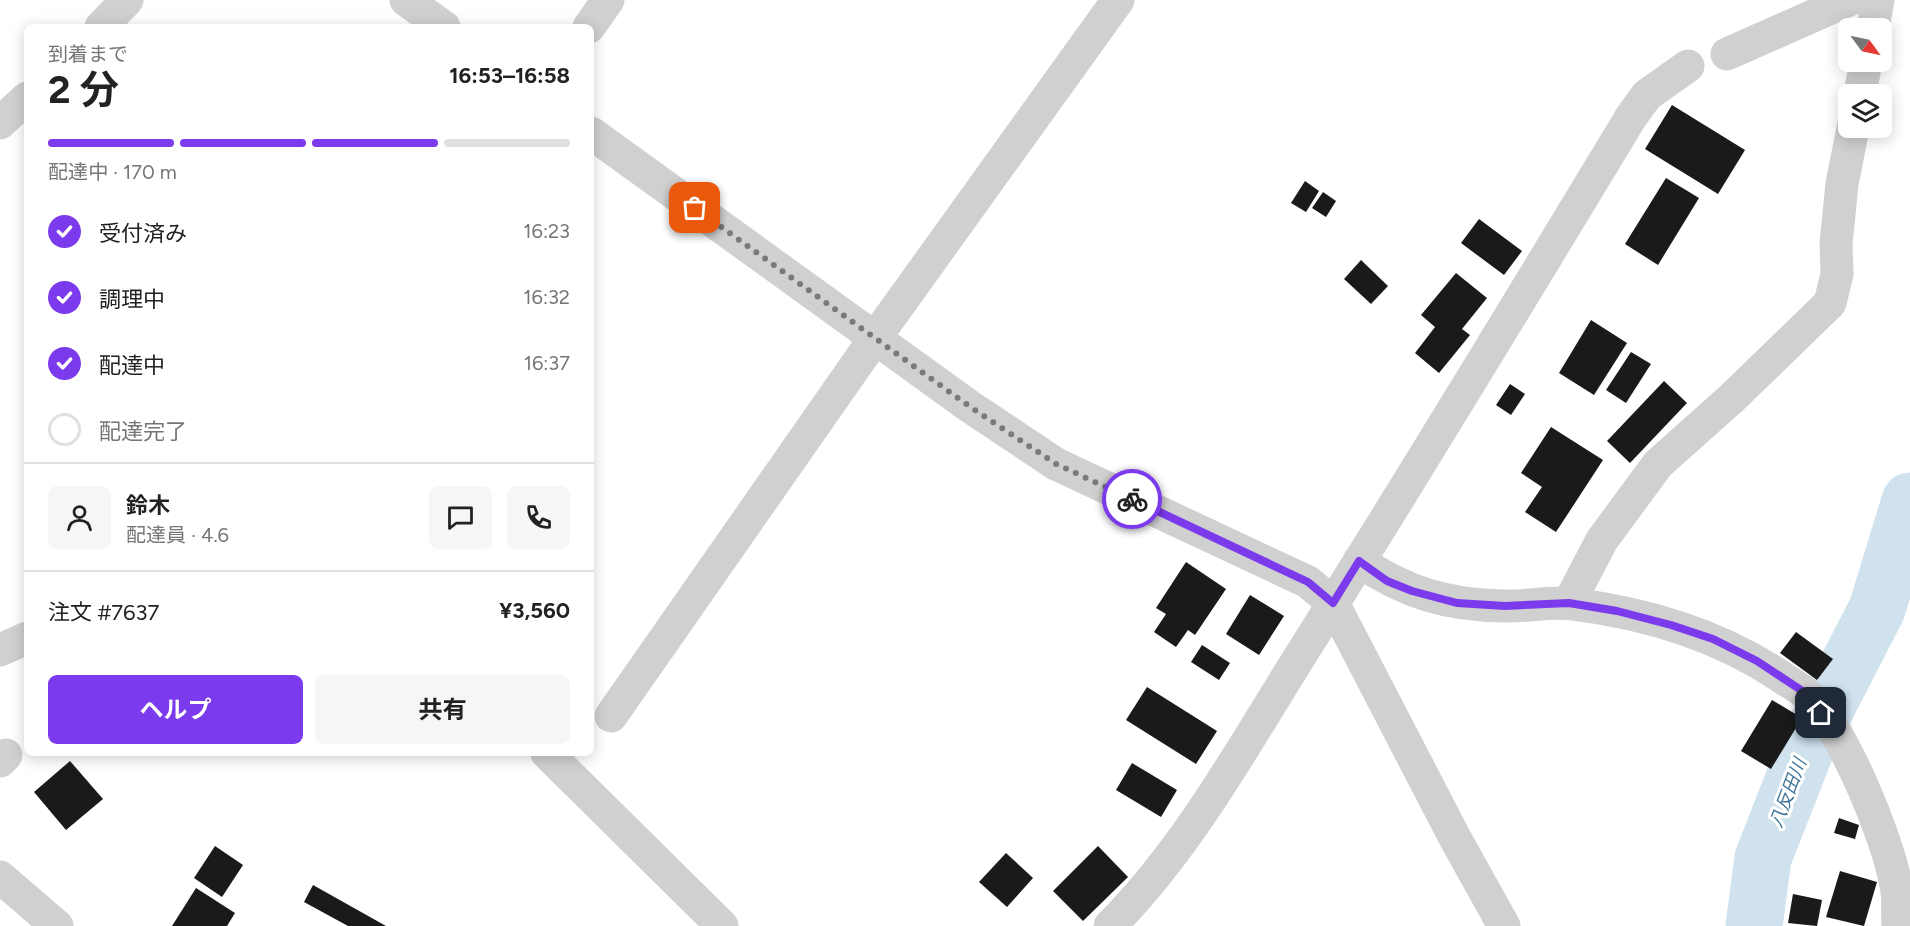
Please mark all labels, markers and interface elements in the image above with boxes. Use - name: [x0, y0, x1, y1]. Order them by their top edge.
- north arrow: [1838, 18, 1892, 72]
- map controls: [1838, 18, 1892, 138]
- text: 到着まで: [48, 42, 128, 66]
- text: 16:53–16:58: [449, 62, 570, 89]
- text: 2 分: [48, 66, 119, 113]
- button: layers: [1838, 84, 1892, 138]
- text: 配達中 · 170 m: [48, 160, 177, 184]
- pin: [669, 182, 720, 233]
- icon: bag: [678, 191, 711, 224]
- icon: check: [48, 215, 81, 248]
- text: 16:23: [523, 219, 570, 243]
- text: 受付済み: [99, 220, 187, 247]
- icon: check: [48, 281, 81, 314]
- text: 16:32: [523, 285, 570, 309]
- text: 調理中: [99, 286, 165, 313]
- icon: check: [48, 347, 81, 380]
- text: 16:37: [524, 351, 570, 375]
- text: 配達中: [99, 352, 165, 379]
- text: 配達完了: [99, 418, 187, 445]
- courier: [1102, 469, 1162, 529]
- icon: bike: [1116, 483, 1149, 516]
- button: person: [48, 486, 111, 549]
- button: chat: [429, 486, 492, 549]
- button: phone: [507, 486, 570, 549]
- text: 鈴木: [126, 492, 170, 519]
- text: 配達員 · 4.6: [126, 523, 229, 547]
- text: ¥3,560: [499, 597, 570, 624]
- text: 注文 #7637: [48, 599, 159, 626]
- button: ヘルプ: [48, 675, 303, 744]
- button: 共有: [315, 675, 570, 744]
- pin: [1795, 687, 1846, 738]
- icon: home: [1804, 696, 1837, 729]
- water label: 八反田川: [1765, 754, 1812, 831]

